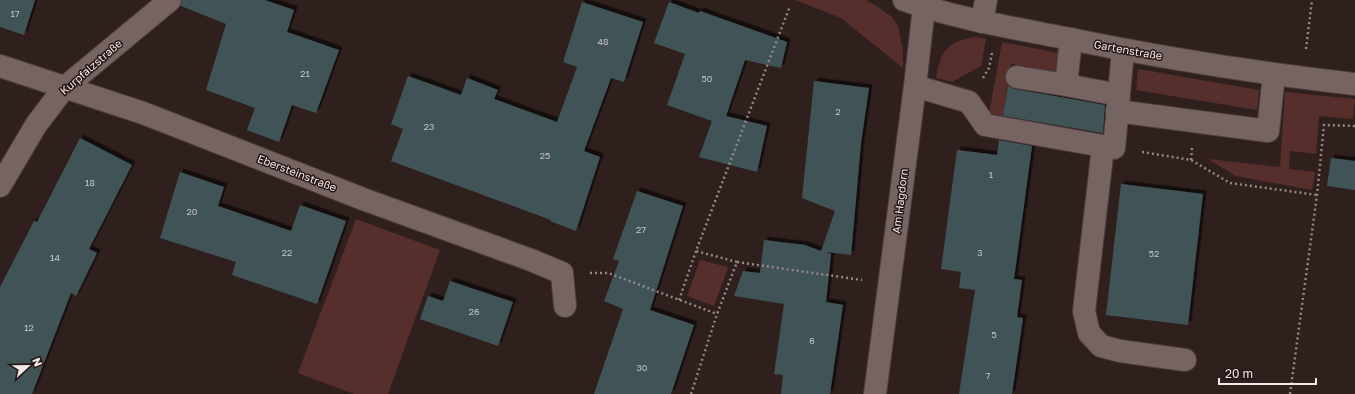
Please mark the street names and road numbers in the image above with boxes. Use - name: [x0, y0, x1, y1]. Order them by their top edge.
- street label: Kurpfalzstraße: [57, 36, 124, 97]
- street label: Gartenstraße: [1093, 37, 1163, 62]
- street label: Ebersteinstraße: [256, 151, 339, 194]
- street label: Am Hagdorn: [889, 168, 910, 234]

